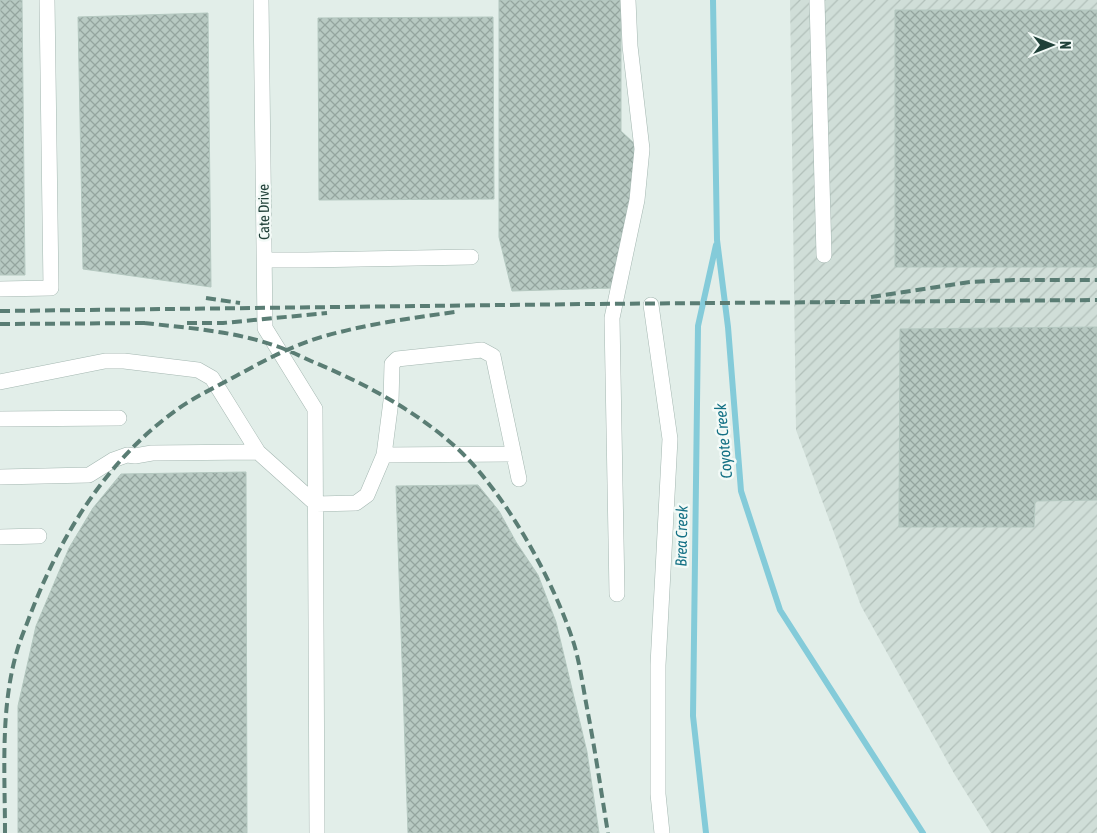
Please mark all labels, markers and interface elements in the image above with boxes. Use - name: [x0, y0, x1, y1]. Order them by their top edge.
- north arrow: [1027, 20, 1077, 70]
- text: N: [1057, 41, 1073, 49]
- street label: Cate Drive: [255, 184, 272, 240]
- water label: Coyote Creek: [711, 402, 736, 479]
- water label: Brea Creek: [671, 504, 691, 567]

